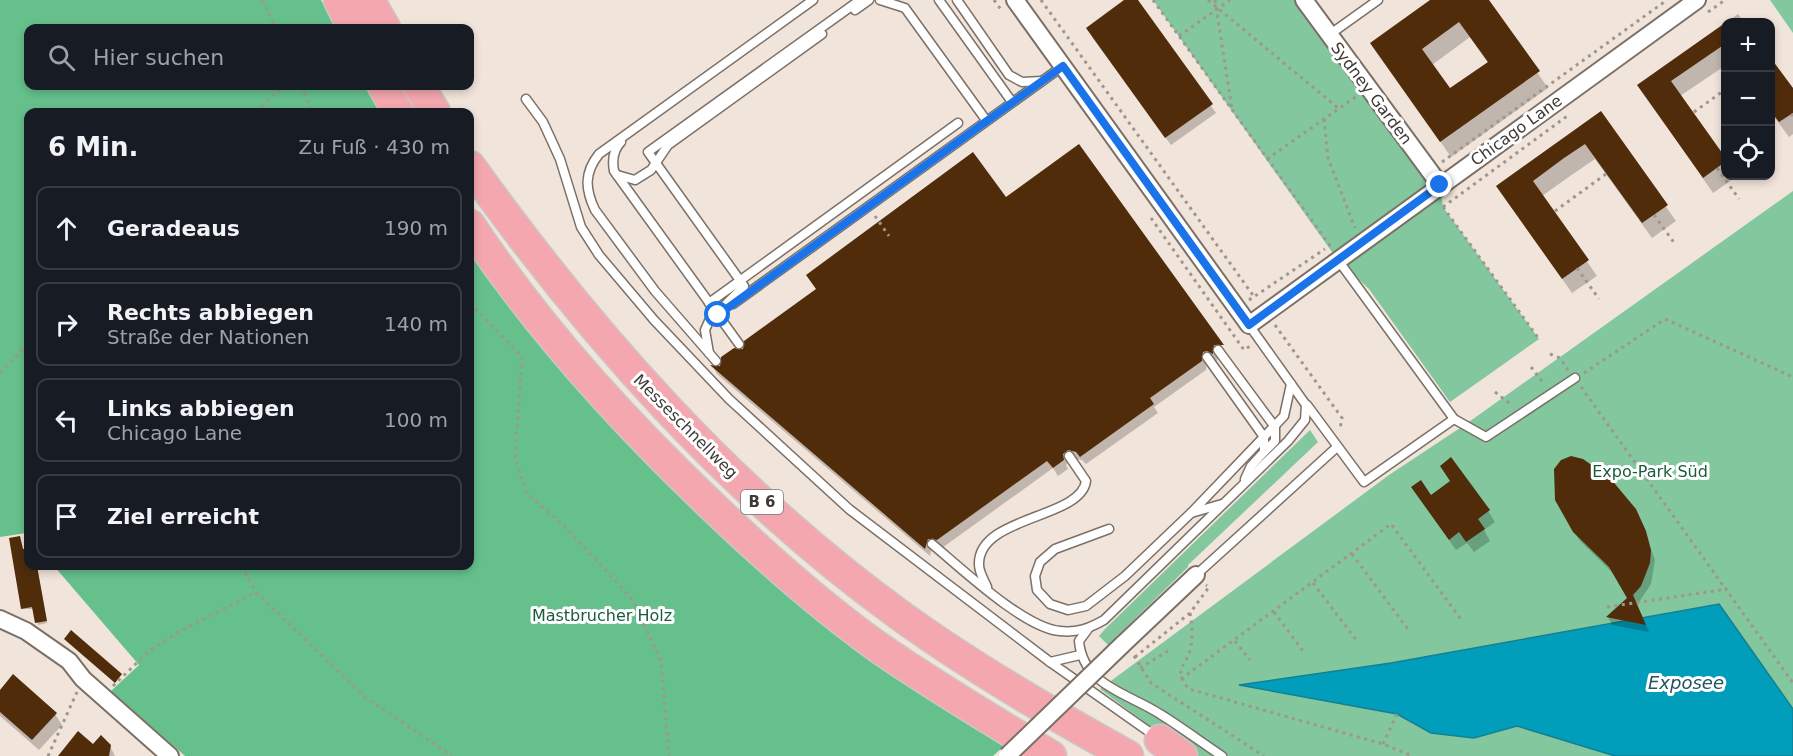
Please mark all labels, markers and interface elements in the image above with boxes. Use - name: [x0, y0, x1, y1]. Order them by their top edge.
- map controls: [1721, 18, 1775, 180]
- button: +: [1721, 18, 1775, 72]
- search box: [24, 24, 474, 90]
- street label: Sydney Garden: [1327, 38, 1416, 148]
- icon: search: [45, 41, 78, 74]
- text: Hier suchen: [93, 45, 224, 70]
- button: −: [1721, 72, 1775, 126]
- street label: Chicago Lane: [1467, 91, 1566, 170]
- button: locate: [1721, 126, 1775, 180]
- text: 6 Min.: [48, 132, 138, 162]
- text: Zu Fuß · 430 m: [298, 135, 450, 159]
- route end: [1426, 171, 1452, 197]
- icon: ahead: [50, 212, 83, 245]
- text: Geradeaus: [107, 216, 240, 241]
- text: 190 m: [384, 216, 448, 240]
- text: Rechts abbiegen: [107, 300, 314, 325]
- route start: [704, 301, 730, 327]
- icon: right: [50, 308, 83, 341]
- text: 140 m: [384, 312, 448, 336]
- text: Straße der Nationen: [107, 325, 309, 349]
- street label: Messeschnellweg: [630, 370, 742, 482]
- text: Links abbiegen: [107, 396, 295, 421]
- icon: left: [50, 404, 83, 437]
- text: 100 m: [384, 408, 448, 432]
- text: Chicago Lane: [107, 421, 242, 445]
- park label: Expo-Park Süd: [1592, 462, 1708, 481]
- road number: B 6: [741, 490, 783, 514]
- icon: arrive: [50, 500, 83, 533]
- text: Ziel erreicht: [107, 504, 259, 529]
- park label: Mastbrucher Holz: [532, 606, 672, 625]
- water label: Exposee: [1648, 672, 1724, 693]

